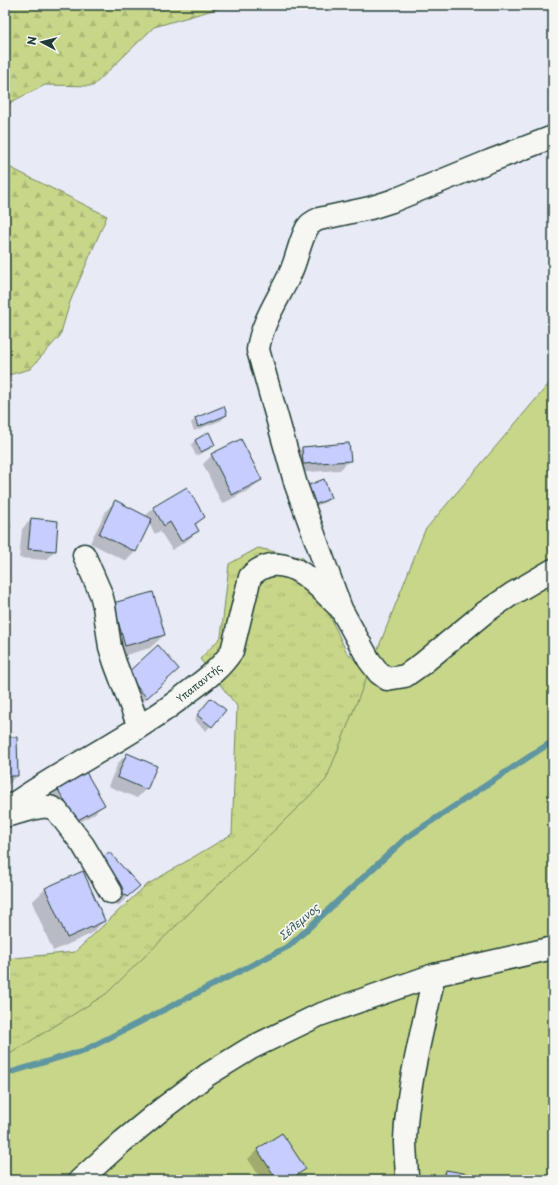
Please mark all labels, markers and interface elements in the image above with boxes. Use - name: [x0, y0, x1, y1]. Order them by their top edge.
- north arrow: [22, 22, 62, 62]
- text: N: [23, 35, 41, 46]
- street label: Υπαπαντής: [173, 660, 225, 706]
- water label: Σέλεμνος: [275, 898, 324, 944]

